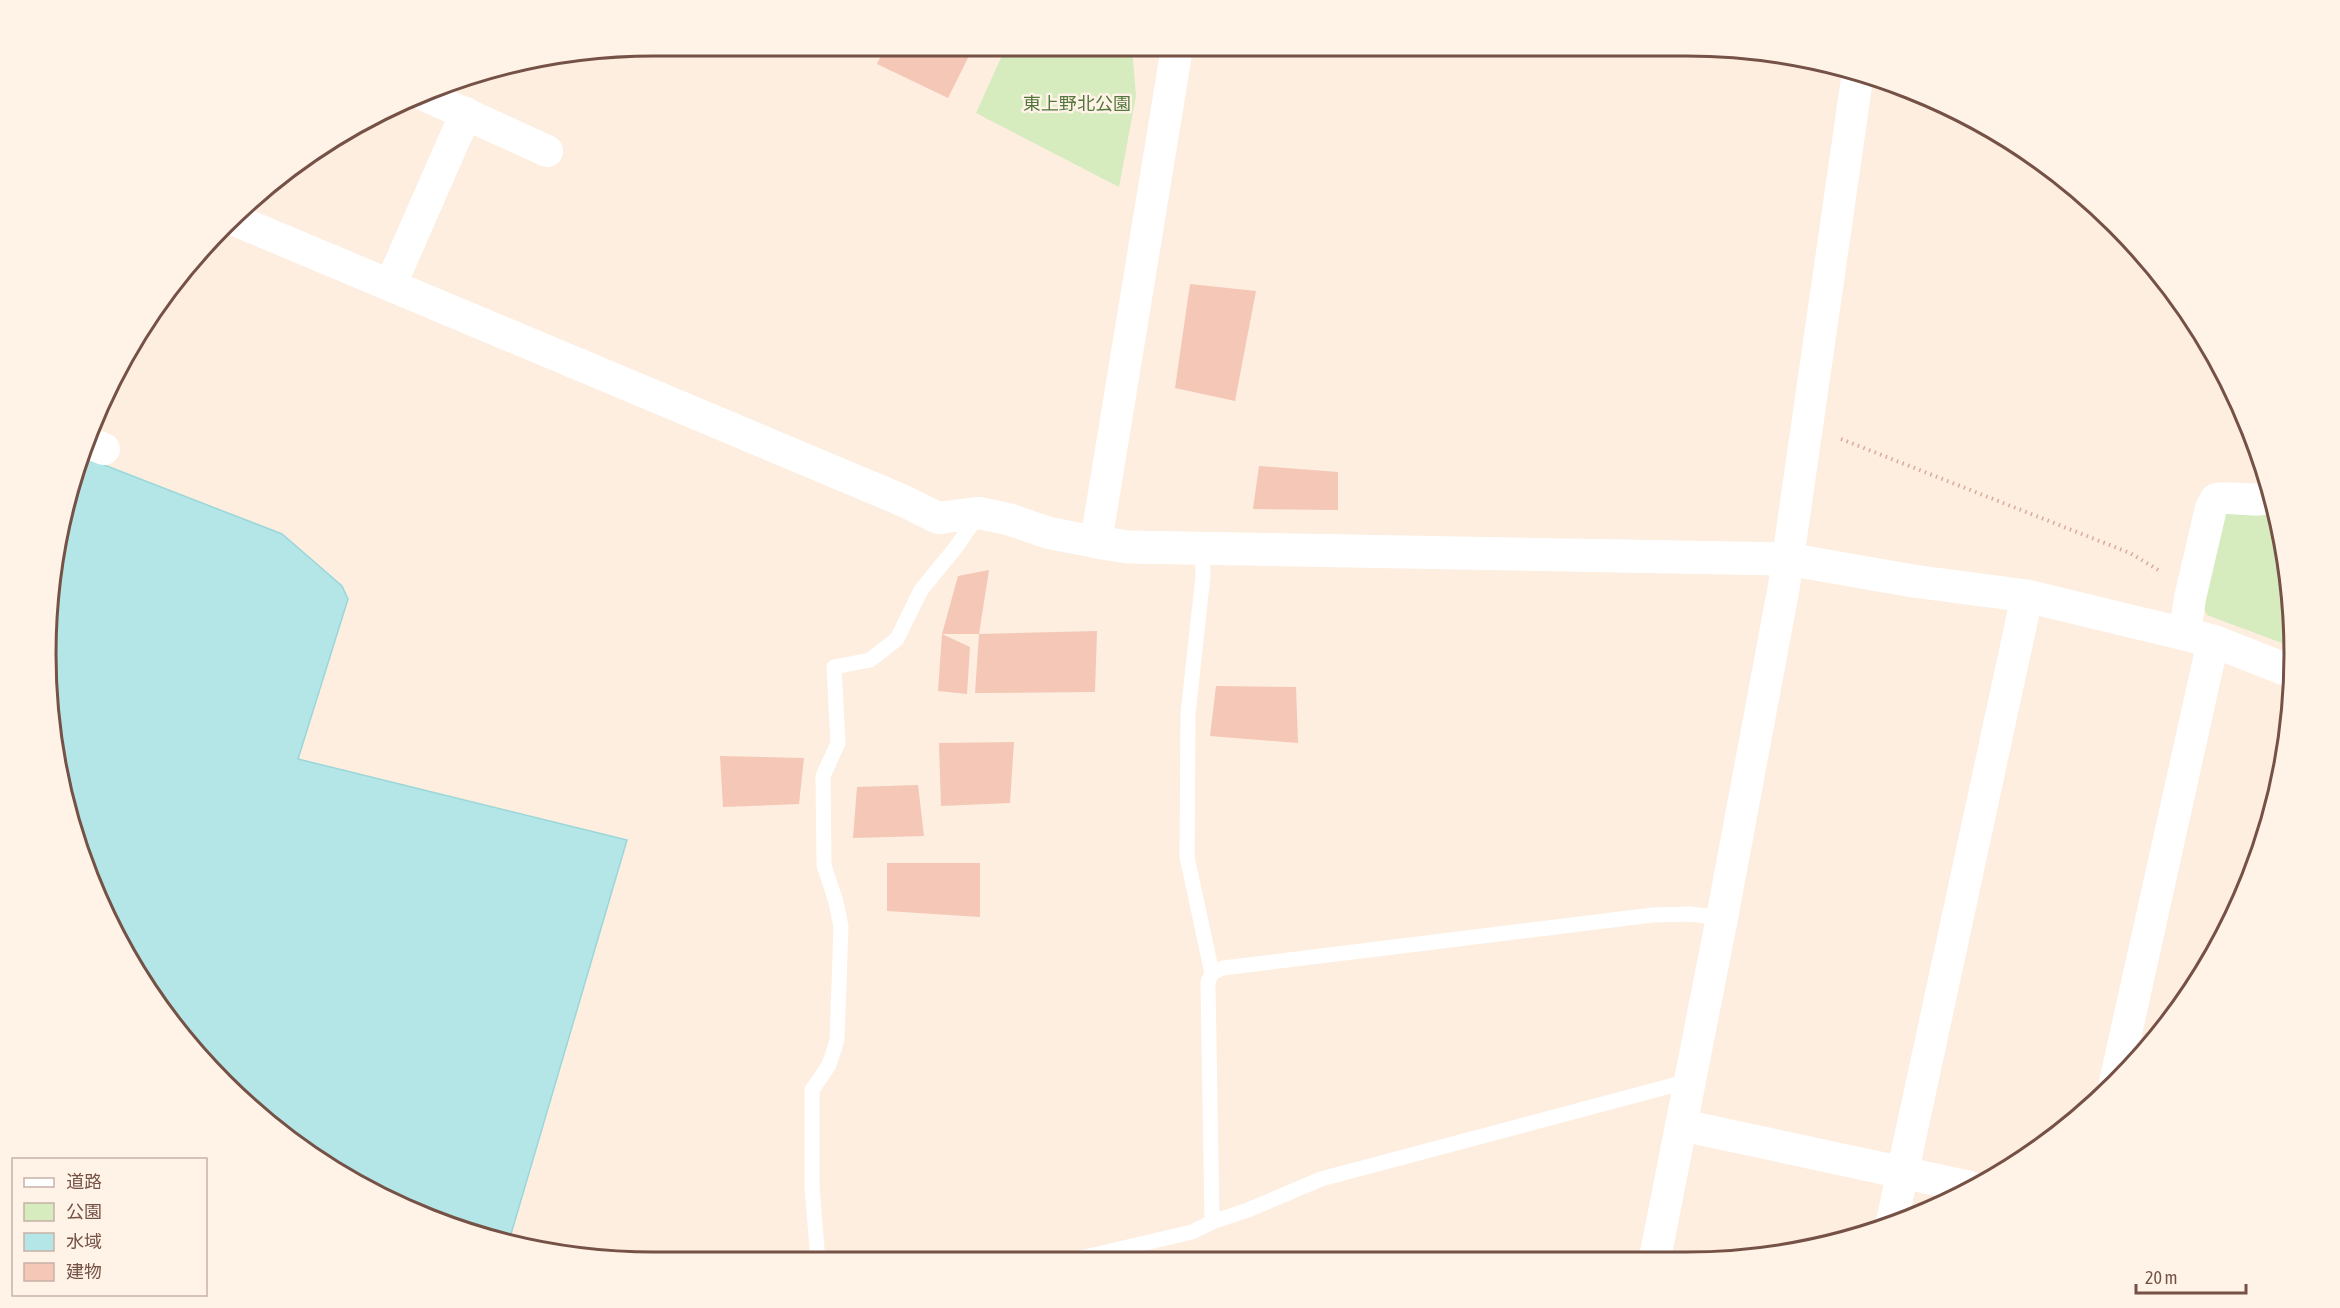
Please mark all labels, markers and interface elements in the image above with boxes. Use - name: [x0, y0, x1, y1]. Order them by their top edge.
- park label: 東上野北公園: [1023, 93, 1131, 114]
- legend: [12, 1158, 207, 1296]
- text: 道路: [66, 1171, 102, 1192]
- text: 公園: [66, 1201, 102, 1222]
- text: 水域: [66, 1231, 102, 1252]
- scale bar: [2136, 1257, 2246, 1295]
- text: 建物: [66, 1261, 102, 1282]
- text: 20 m: [2145, 1267, 2177, 1288]

